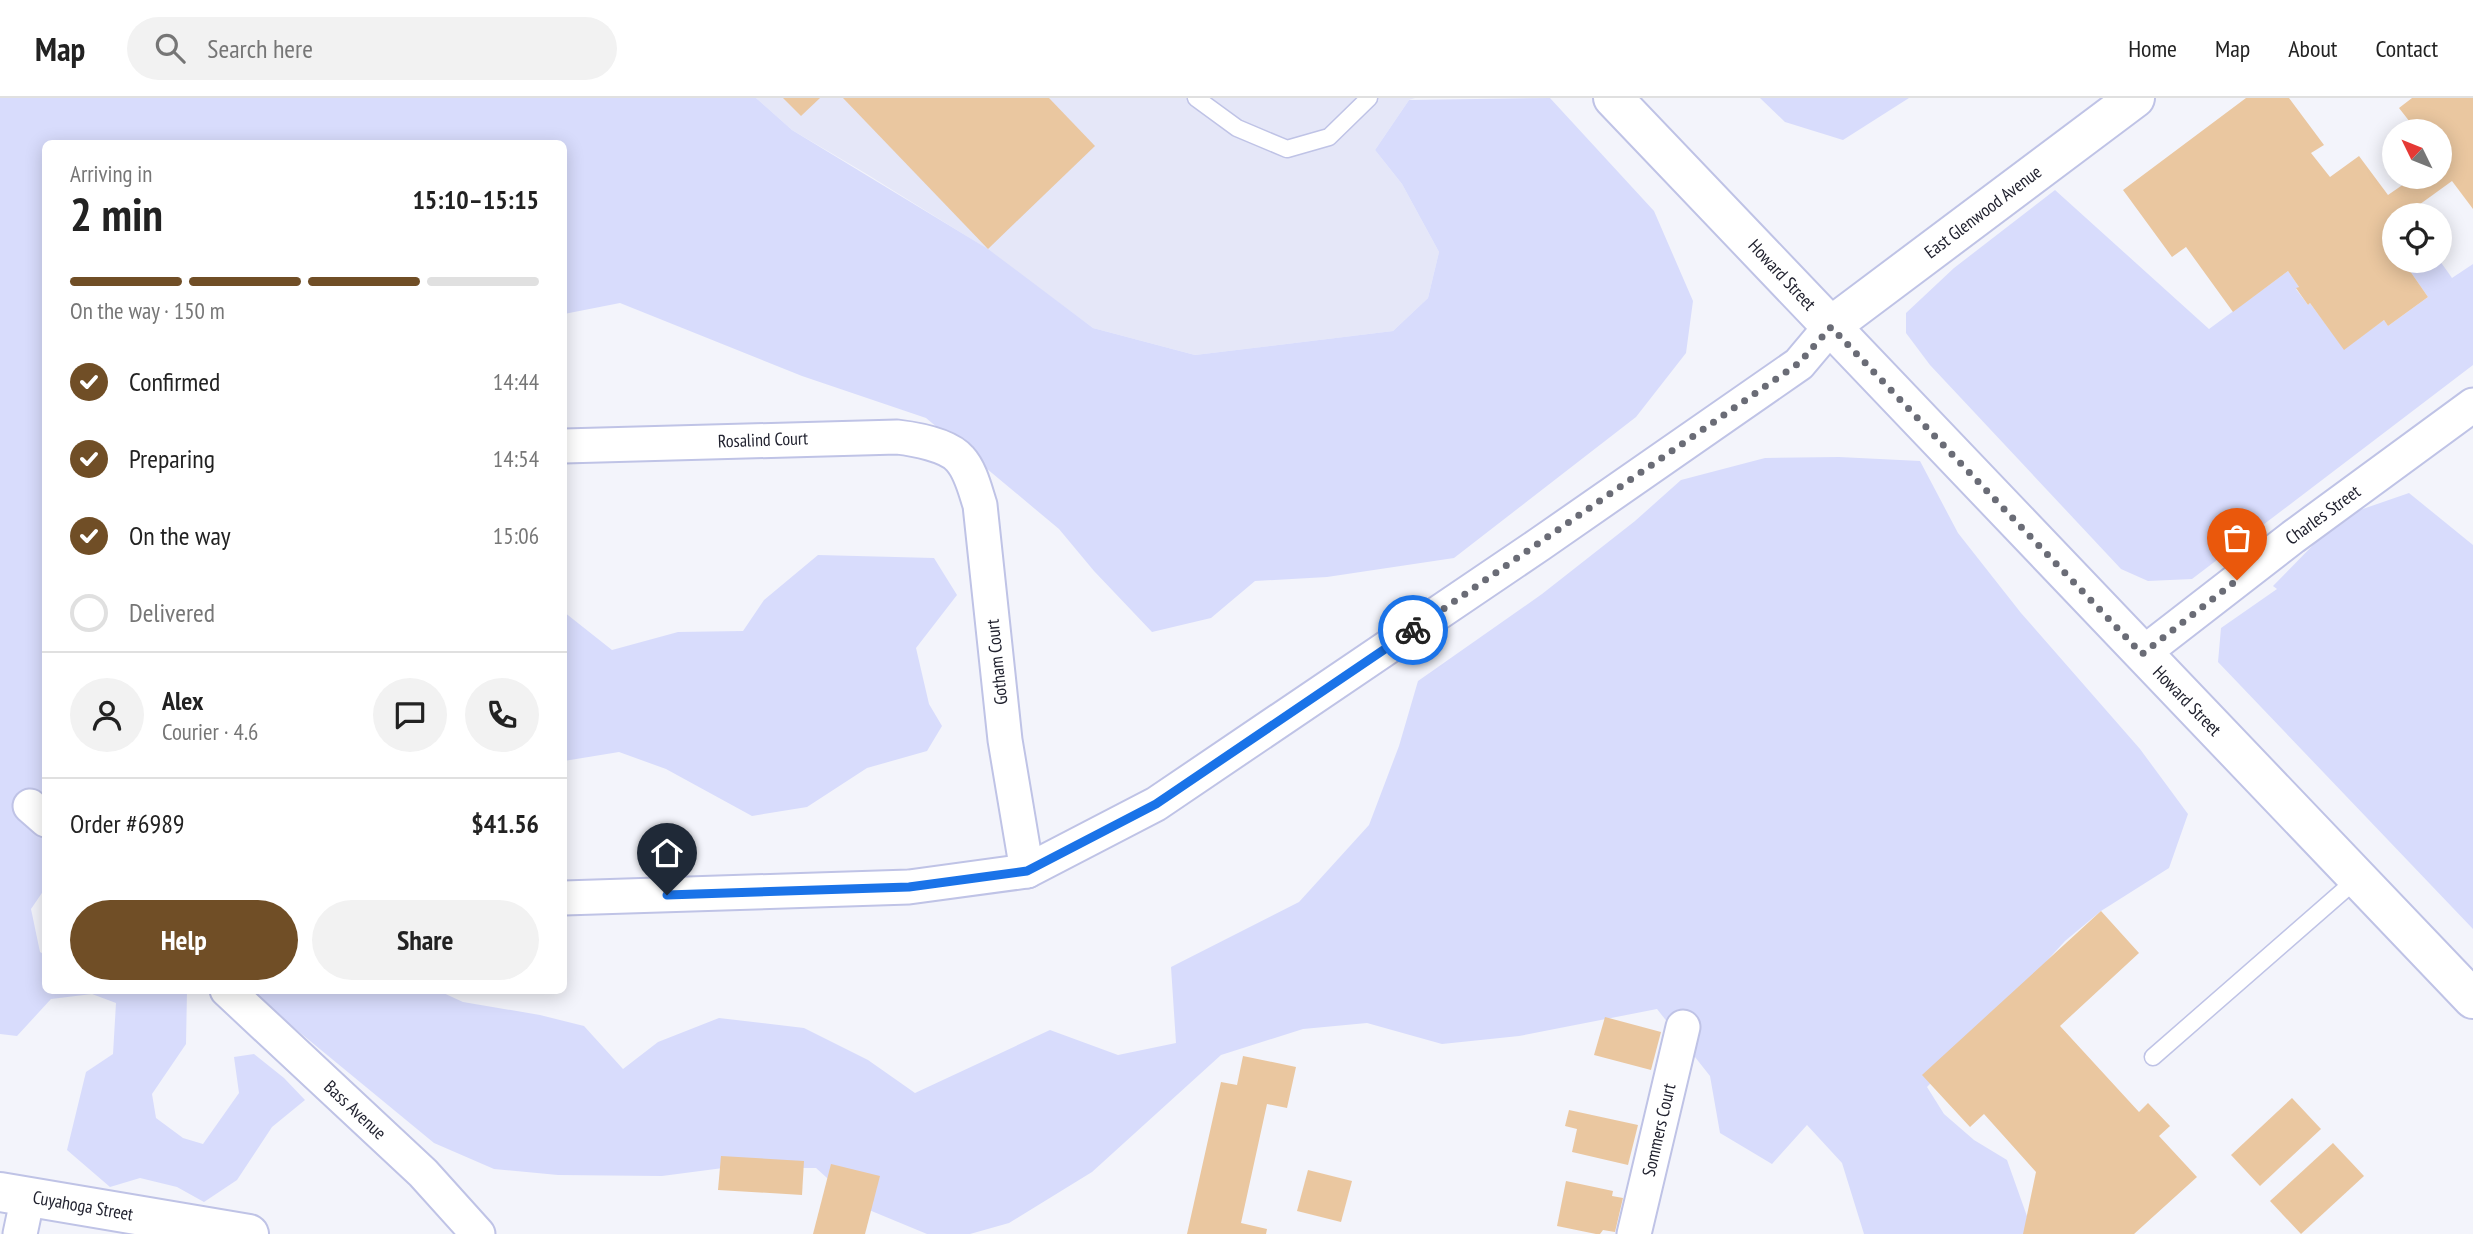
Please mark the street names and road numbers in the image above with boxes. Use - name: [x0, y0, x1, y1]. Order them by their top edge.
- street label: East Glenwood Avenue: [1920, 160, 2046, 263]
- street label: Howard Street: [1744, 234, 1821, 315]
- street label: Rosalind Court: [717, 426, 809, 453]
- street label: Charles Street: [2281, 480, 2365, 549]
- street label: Gotham Court: [981, 618, 1012, 706]
- street label: Howard Street: [2148, 661, 2227, 741]
- street label: Bass Avenue: [319, 1075, 391, 1144]
- street label: Sommers Court: [1637, 1081, 1680, 1179]
- street label: Cuyahoga Street: [31, 1185, 135, 1226]

